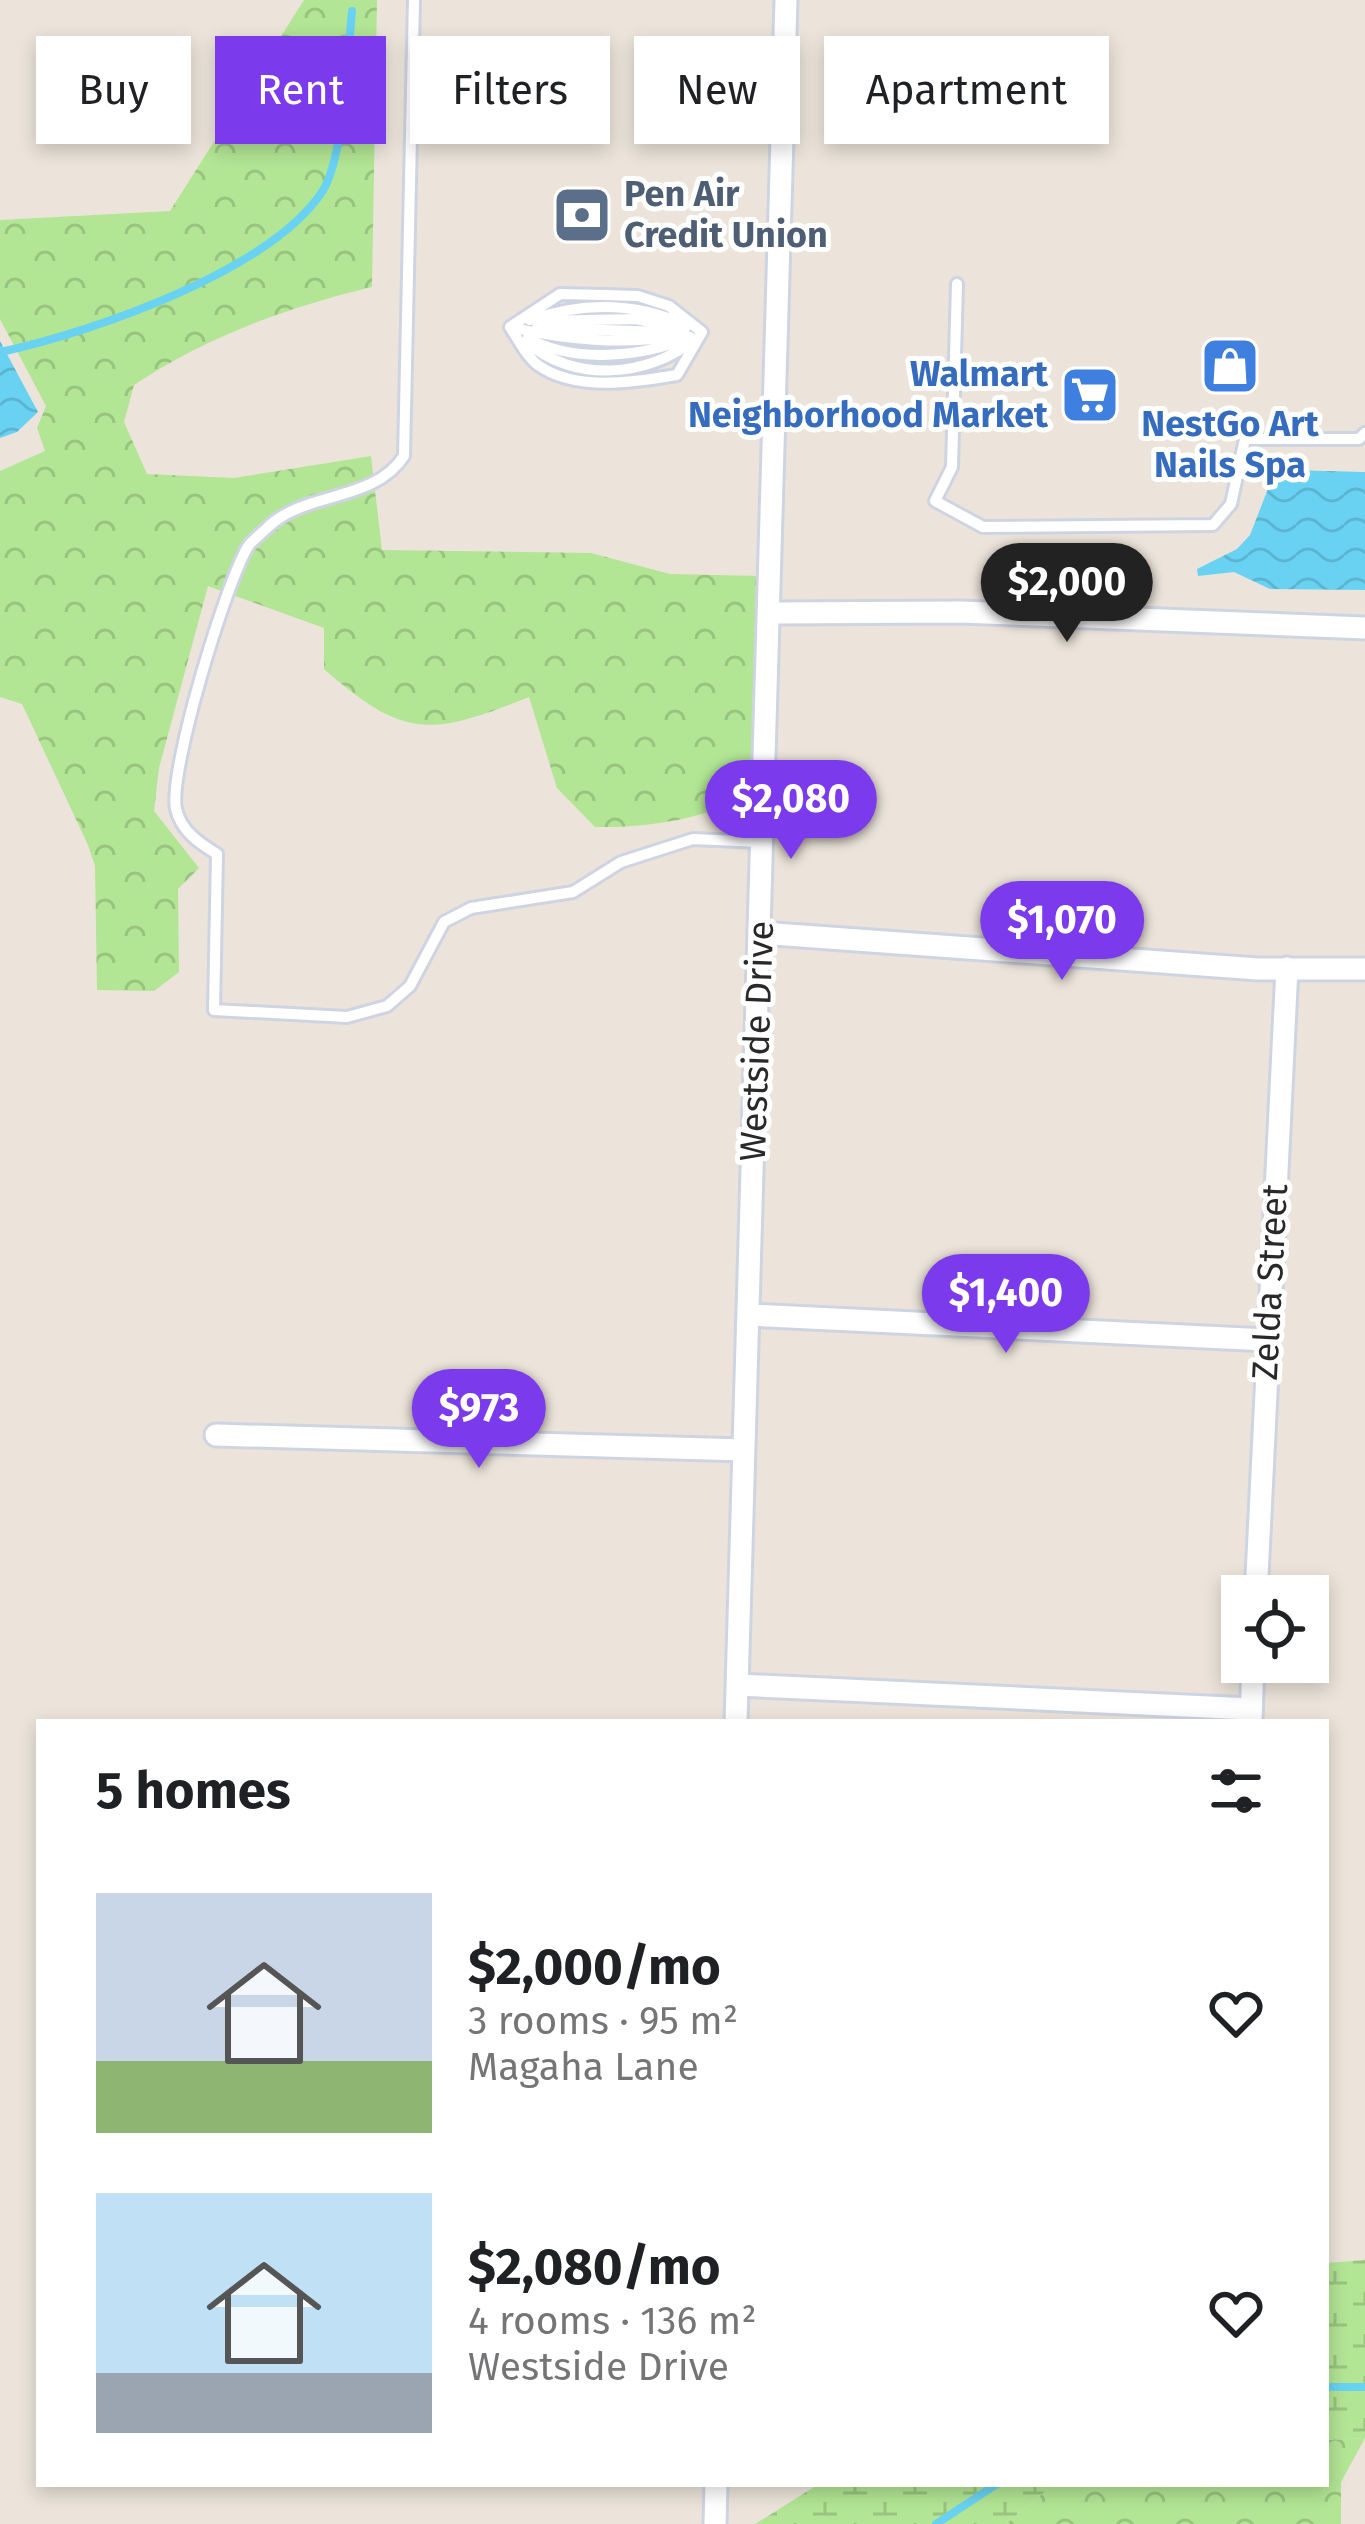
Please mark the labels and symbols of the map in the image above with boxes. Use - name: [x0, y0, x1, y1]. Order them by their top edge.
- place label: Pen Air Credit Union: [624, 172, 828, 257]
- bank icon: Pen Air Credit Union: [551, 184, 613, 246]
- shop icon: NestGo Art Nails Spa: [1199, 335, 1261, 397]
- place label: Walmart Neighborhood Market: [688, 352, 1049, 437]
- supermarket icon: Walmart Neighborhood Market: [1059, 364, 1121, 426]
- place label: NestGo Art Nails Spa: [1141, 402, 1320, 487]
- pin: $2,000: [969, 543, 1165, 645]
- pin: $2,080: [693, 760, 889, 862]
- pin: $1,070: [964, 881, 1160, 983]
- street label: Westside Drive: [731, 920, 783, 1162]
- street label: Zelda Street: [1243, 1183, 1297, 1381]
- pin: $1,400: [908, 1254, 1104, 1356]
- pin: $973: [408, 1369, 550, 1471]

